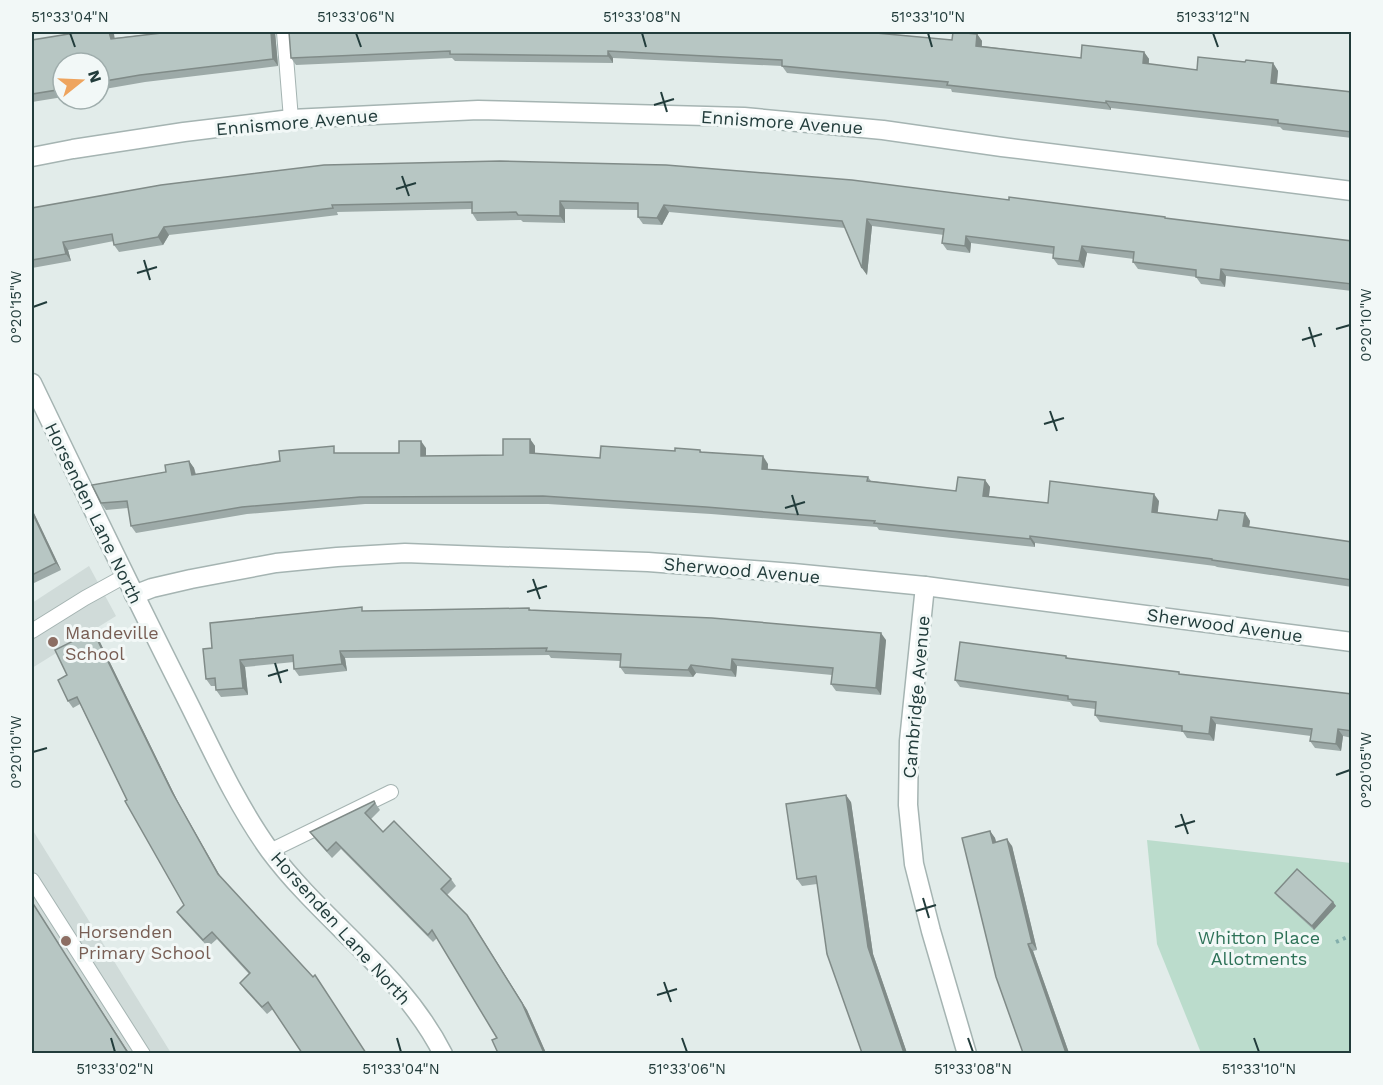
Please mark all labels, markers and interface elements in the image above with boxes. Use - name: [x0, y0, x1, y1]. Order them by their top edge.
- text: 51°33'04"N: [31, 8, 109, 26]
- text: 51°33'06"N: [317, 8, 395, 26]
- text: 51°33'08"N: [603, 8, 681, 26]
- text: 51°33'10"N: [891, 8, 965, 26]
- text: 51°33'12"N: [1176, 8, 1250, 26]
- north arrow: [51, 51, 111, 111]
- text: N: [84, 68, 106, 85]
- street label: Ennismore Avenue: [215, 104, 379, 140]
- street label: Ennismore Avenue: [700, 106, 864, 138]
- text: 0°20'15"W: [7, 271, 25, 343]
- text: 0°20'10"W: [1357, 288, 1375, 362]
- street label: Horsenden Lane North: [41, 419, 147, 607]
- street label: Sherwood Avenue: [663, 553, 821, 587]
- street label: Sherwood Avenue: [1146, 604, 1304, 646]
- street label: Cambridge Avenue: [898, 615, 934, 779]
- place label: Mandeville School: [65, 622, 159, 664]
- marker: Mandeville School: [46, 635, 60, 649]
- text: 0°20'10"W: [7, 715, 25, 789]
- text: 0°20'05"W: [1357, 732, 1375, 808]
- street label: Horsenden Lane North: [267, 847, 415, 1009]
- place label: Horsenden Primary School: [78, 921, 211, 963]
- park label: Whitton Place Allotments: [1198, 927, 1320, 969]
- marker: Horsenden Primary School: [59, 934, 73, 948]
- text: 51°33'02"N: [76, 1060, 154, 1078]
- text: 51°33'04"N: [362, 1060, 440, 1078]
- text: 51°33'06"N: [648, 1060, 726, 1078]
- text: 51°33'08"N: [934, 1060, 1012, 1078]
- text: 51°33'10"N: [1222, 1060, 1296, 1078]

